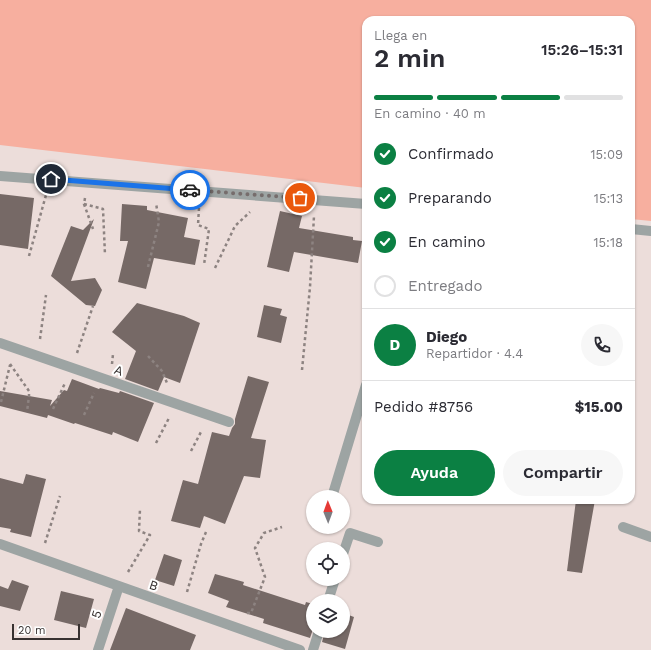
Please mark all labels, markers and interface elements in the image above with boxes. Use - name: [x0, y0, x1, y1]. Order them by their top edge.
- text: Llega en: [374, 28, 427, 43]
- text: 15:26–15:31: [541, 41, 623, 59]
- text: 2 min: [374, 43, 445, 73]
- text: En camino · 40 m: [374, 106, 486, 121]
- icon: check: [374, 143, 396, 165]
- text: Confirmado: [408, 145, 494, 163]
- text: 15:09: [590, 147, 623, 162]
- pin: [34, 162, 68, 196]
- icon: home: [40, 168, 62, 190]
- courier: [170, 170, 210, 210]
- icon: car: [179, 179, 201, 201]
- pin: [283, 181, 317, 215]
- icon: bag: [289, 187, 311, 209]
- icon: check: [374, 187, 396, 209]
- text: Preparando: [408, 189, 492, 207]
- text: 15:13: [594, 191, 623, 206]
- icon: check: [374, 231, 396, 253]
- text: En camino: [408, 233, 485, 251]
- text: 15:18: [593, 235, 623, 250]
- text: Entregado: [408, 277, 482, 295]
- button: phone: [581, 324, 623, 366]
- text: Diego: [426, 328, 467, 346]
- text: D: [390, 336, 400, 354]
- text: Repartidor · 4.4: [426, 346, 523, 361]
- street label: A: [112, 362, 126, 379]
- text: Pedido #8756: [374, 398, 473, 416]
- text: $15.00: [575, 398, 623, 416]
- button: Ayuda: [374, 450, 495, 496]
- button: Compartir: [503, 450, 623, 496]
- north arrow: [306, 490, 350, 534]
- map controls: [306, 490, 350, 638]
- button: locate: [306, 542, 350, 586]
- street label: B: [147, 577, 160, 594]
- button: layers: [306, 594, 350, 638]
- street label: 5: [88, 608, 105, 620]
- scale bar: [12, 622, 80, 641]
- text: 20 m: [18, 624, 46, 637]

